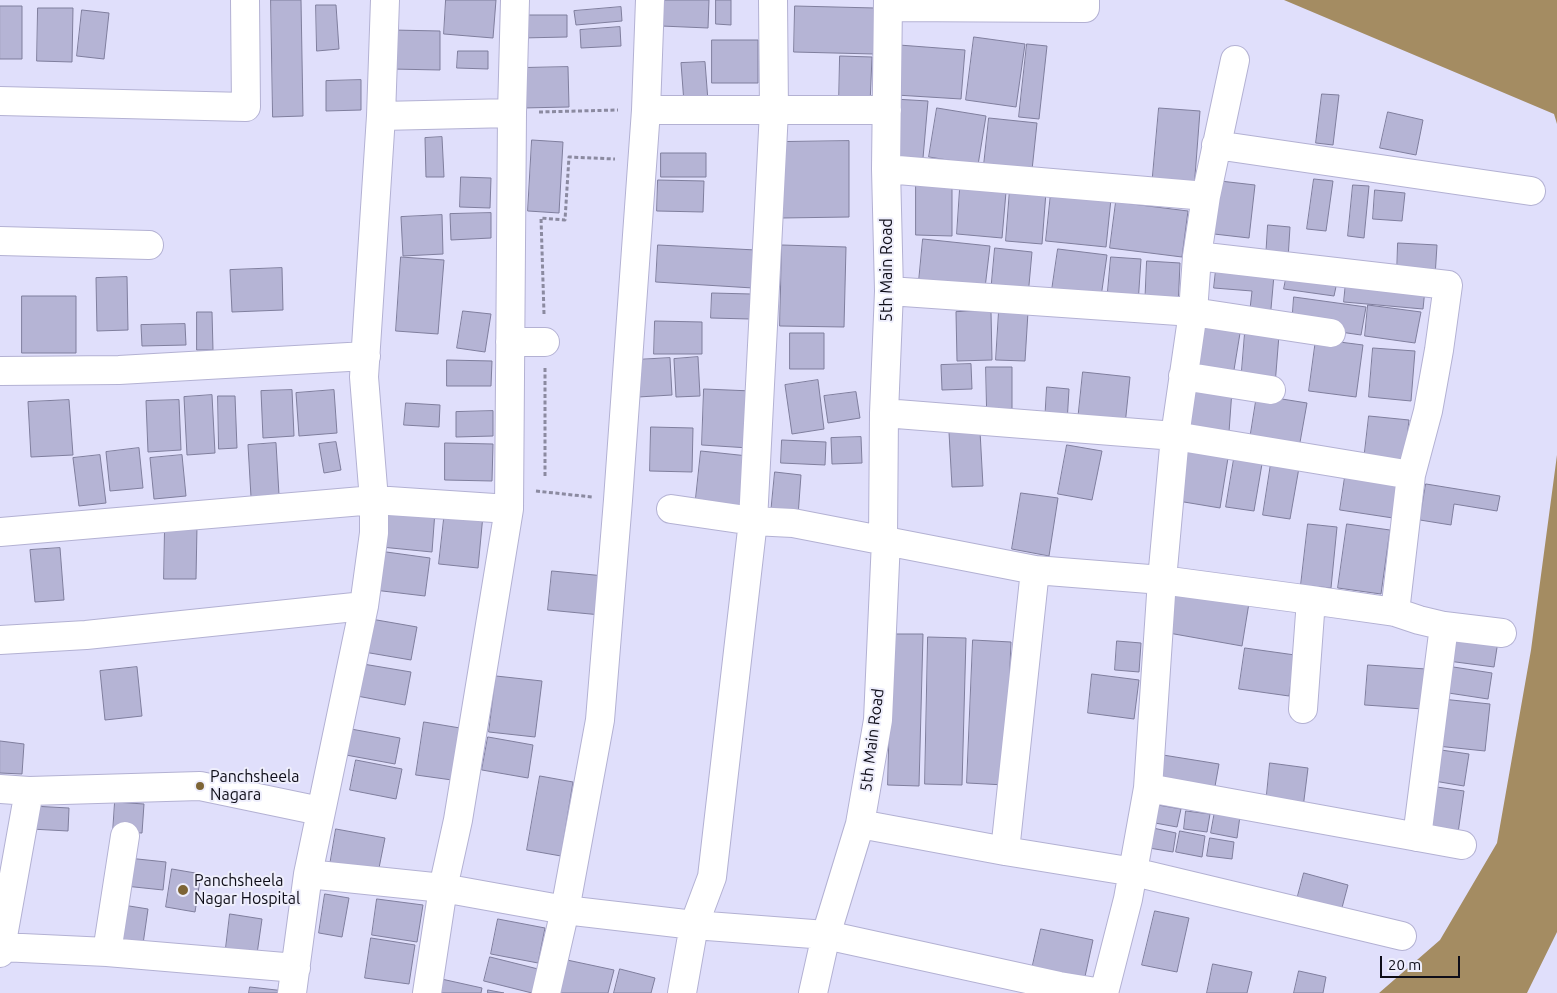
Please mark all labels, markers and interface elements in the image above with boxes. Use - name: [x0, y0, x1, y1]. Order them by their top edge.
- street label: 5th Main Road: [877, 218, 897, 322]
- street label: 5th Main Road: [856, 687, 888, 793]
- place label: Panchsheela Nagara: [210, 767, 300, 805]
- marker: Panchsheela Nagara: [194, 780, 206, 792]
- place label: Panchsheela Nagar Hospital: [194, 871, 300, 909]
- marker: Panchsheela Nagar Hospital: [176, 883, 190, 897]
- scale bar: [1382, 946, 1462, 978]
- text: 20 m: [1388, 956, 1421, 973]

